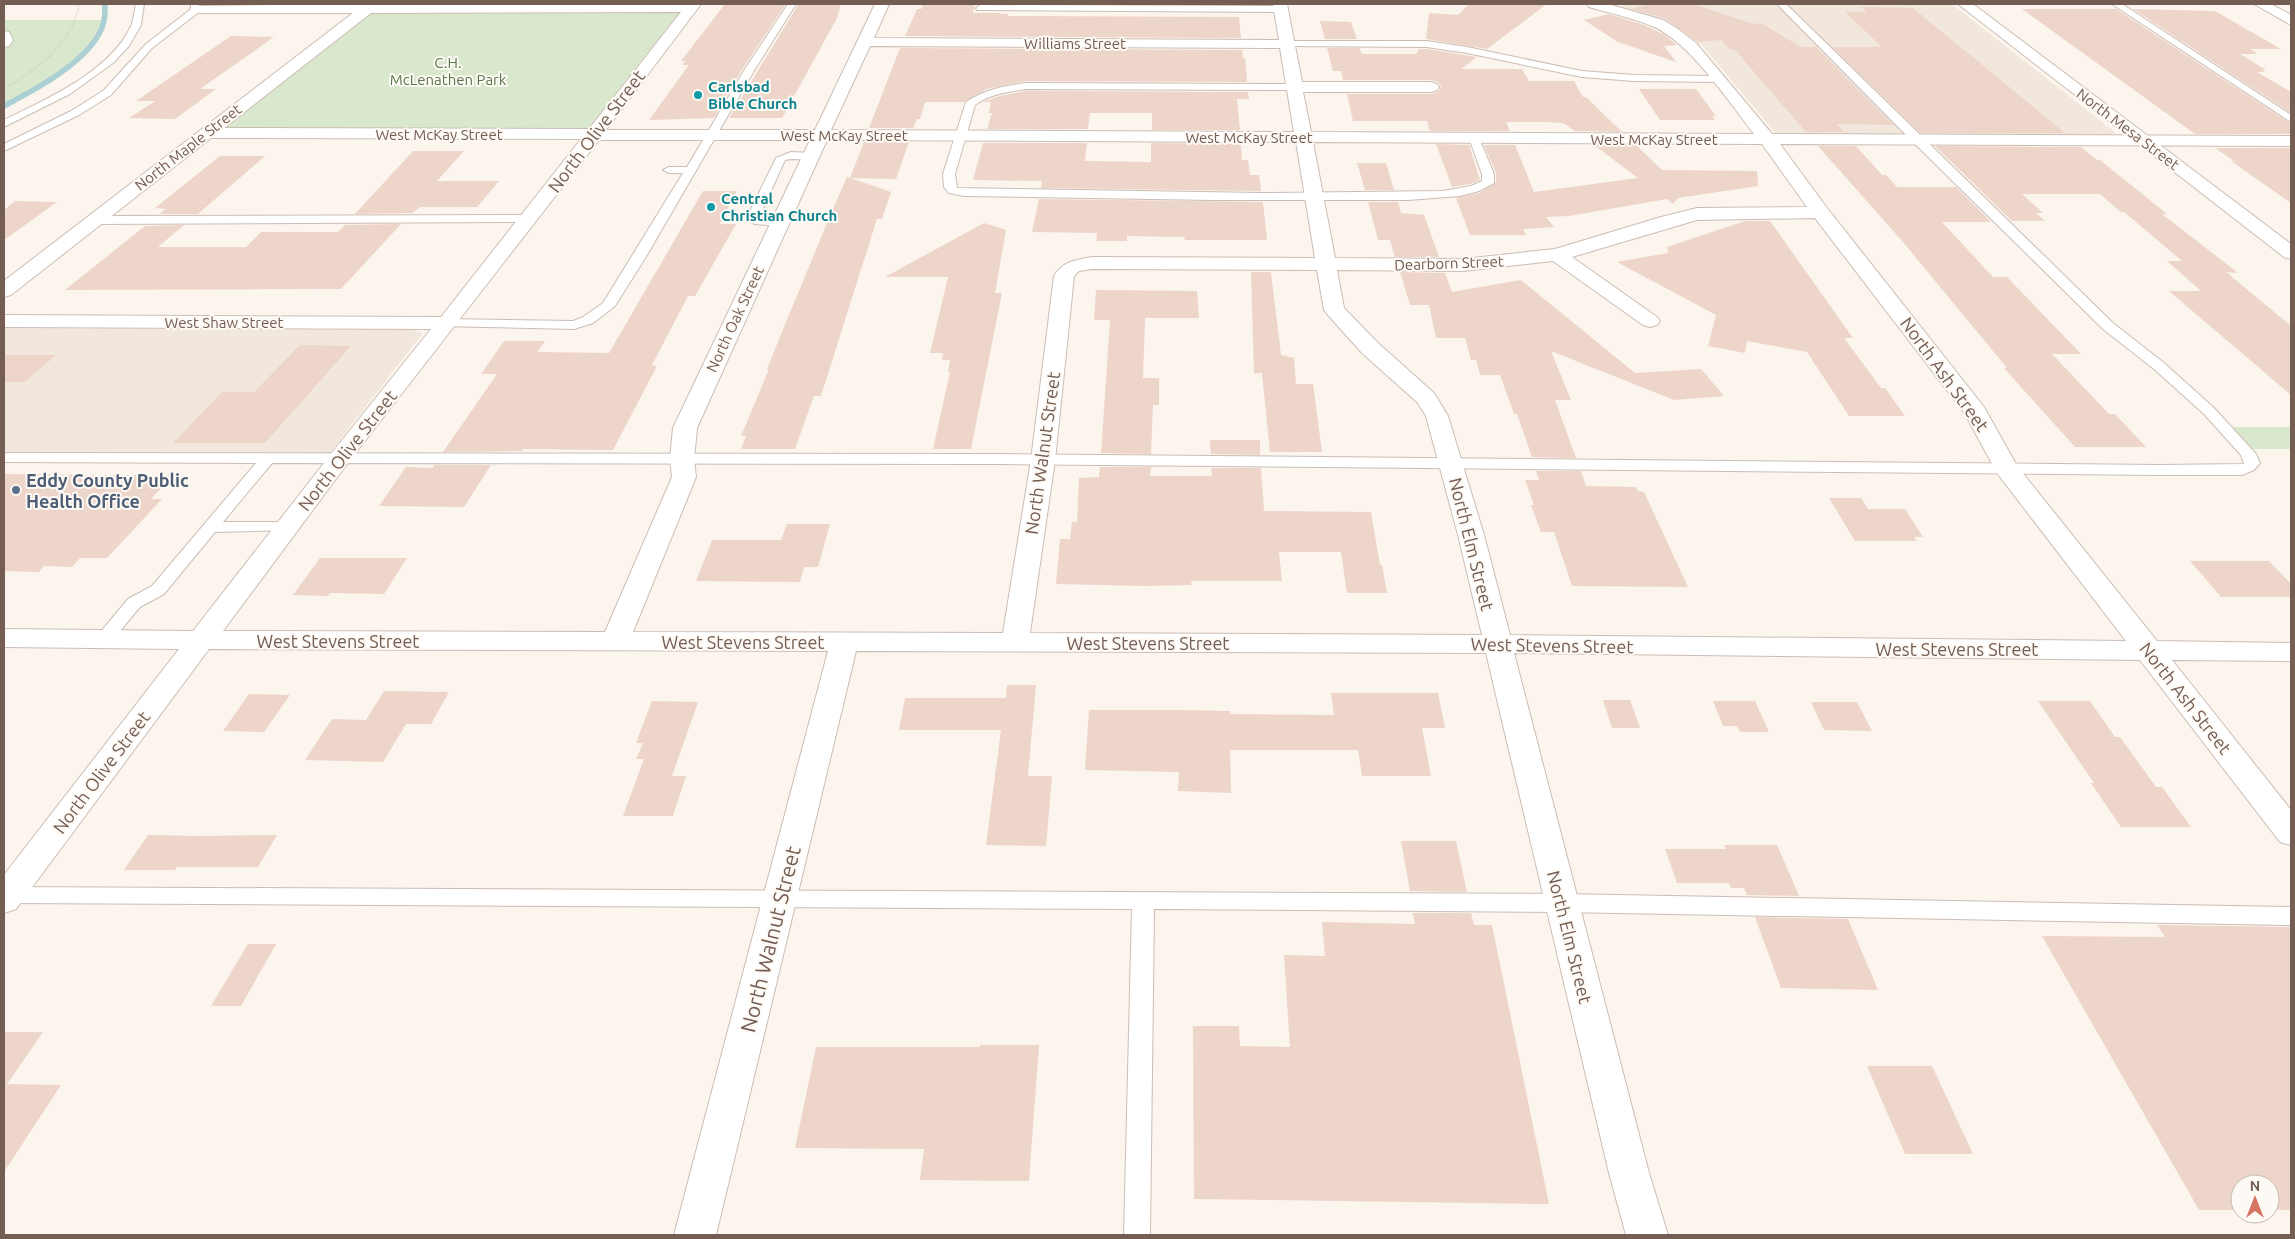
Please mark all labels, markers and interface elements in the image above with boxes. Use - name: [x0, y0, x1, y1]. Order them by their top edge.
- street label: Williams Street: [1024, 35, 1126, 52]
- park label: C.H. McLenathen Park: [390, 54, 507, 88]
- street label: North Olive Street: [544, 66, 648, 196]
- place label: Carlsbad Bible Church: [708, 78, 797, 112]
- street label: North Mesa Street: [2073, 85, 2183, 173]
- marker: Carlsbad Bible Church: [692, 89, 704, 101]
- street label: North Maple Street: [131, 100, 245, 194]
- street label: West McKay Street: [375, 126, 503, 143]
- street label: West McKay Street: [780, 127, 908, 144]
- street label: West McKay Street: [1185, 129, 1313, 146]
- street label: West McKay Street: [1590, 131, 1718, 148]
- place label: Central Christian Church: [721, 190, 837, 224]
- marker: Central Christian Church: [705, 201, 717, 213]
- street label: Dearborn Street: [1394, 253, 1504, 273]
- street label: North Oak Street: [703, 263, 767, 375]
- street label: North Ash Street: [1897, 313, 1993, 435]
- street label: West Shaw Street: [165, 314, 284, 331]
- street label: North Walnut Street: [1021, 370, 1063, 536]
- street label: North Olive Street: [294, 386, 400, 514]
- place label: Eddy County Public Health Office: [26, 470, 189, 511]
- street label: North Elm Street: [1446, 475, 1498, 613]
- marker: Eddy County Public Health Office: [10, 484, 22, 496]
- street label: West Stevens Street: [257, 631, 419, 651]
- street label: West Stevens Street: [662, 632, 824, 652]
- street label: West Stevens Street: [1067, 633, 1229, 653]
- street label: West Stevens Street: [1470, 634, 1634, 656]
- street label: North Ash Street: [2136, 638, 2236, 758]
- street label: West Stevens Street: [1876, 639, 2038, 659]
- street label: North Olive Street: [49, 707, 153, 837]
- street label: North Walnut Street: [735, 843, 805, 1035]
- street label: North Elm Street: [1544, 868, 1596, 1006]
- north arrow: [2230, 1174, 2280, 1224]
- text: N: [2250, 1178, 2260, 1194]

